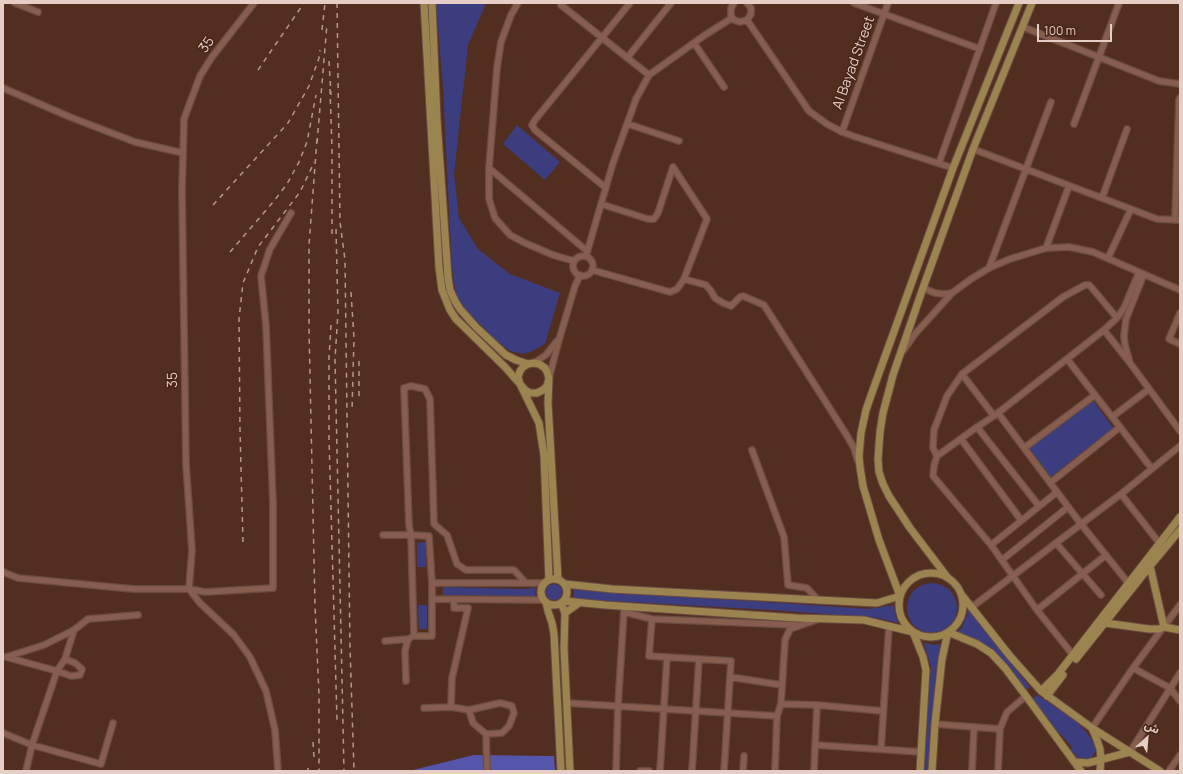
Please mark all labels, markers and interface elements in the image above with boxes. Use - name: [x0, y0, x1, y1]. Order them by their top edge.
- street label: Al Bayad Street: [829, 14, 879, 112]
- scale bar: [1039, 16, 1114, 42]
- text: 100 m: [1044, 22, 1076, 39]
- street label: 35: [196, 34, 218, 56]
- street label: 35: [164, 372, 182, 388]
- text: ش: [1142, 717, 1163, 737]
- north arrow: [1127, 718, 1167, 758]

